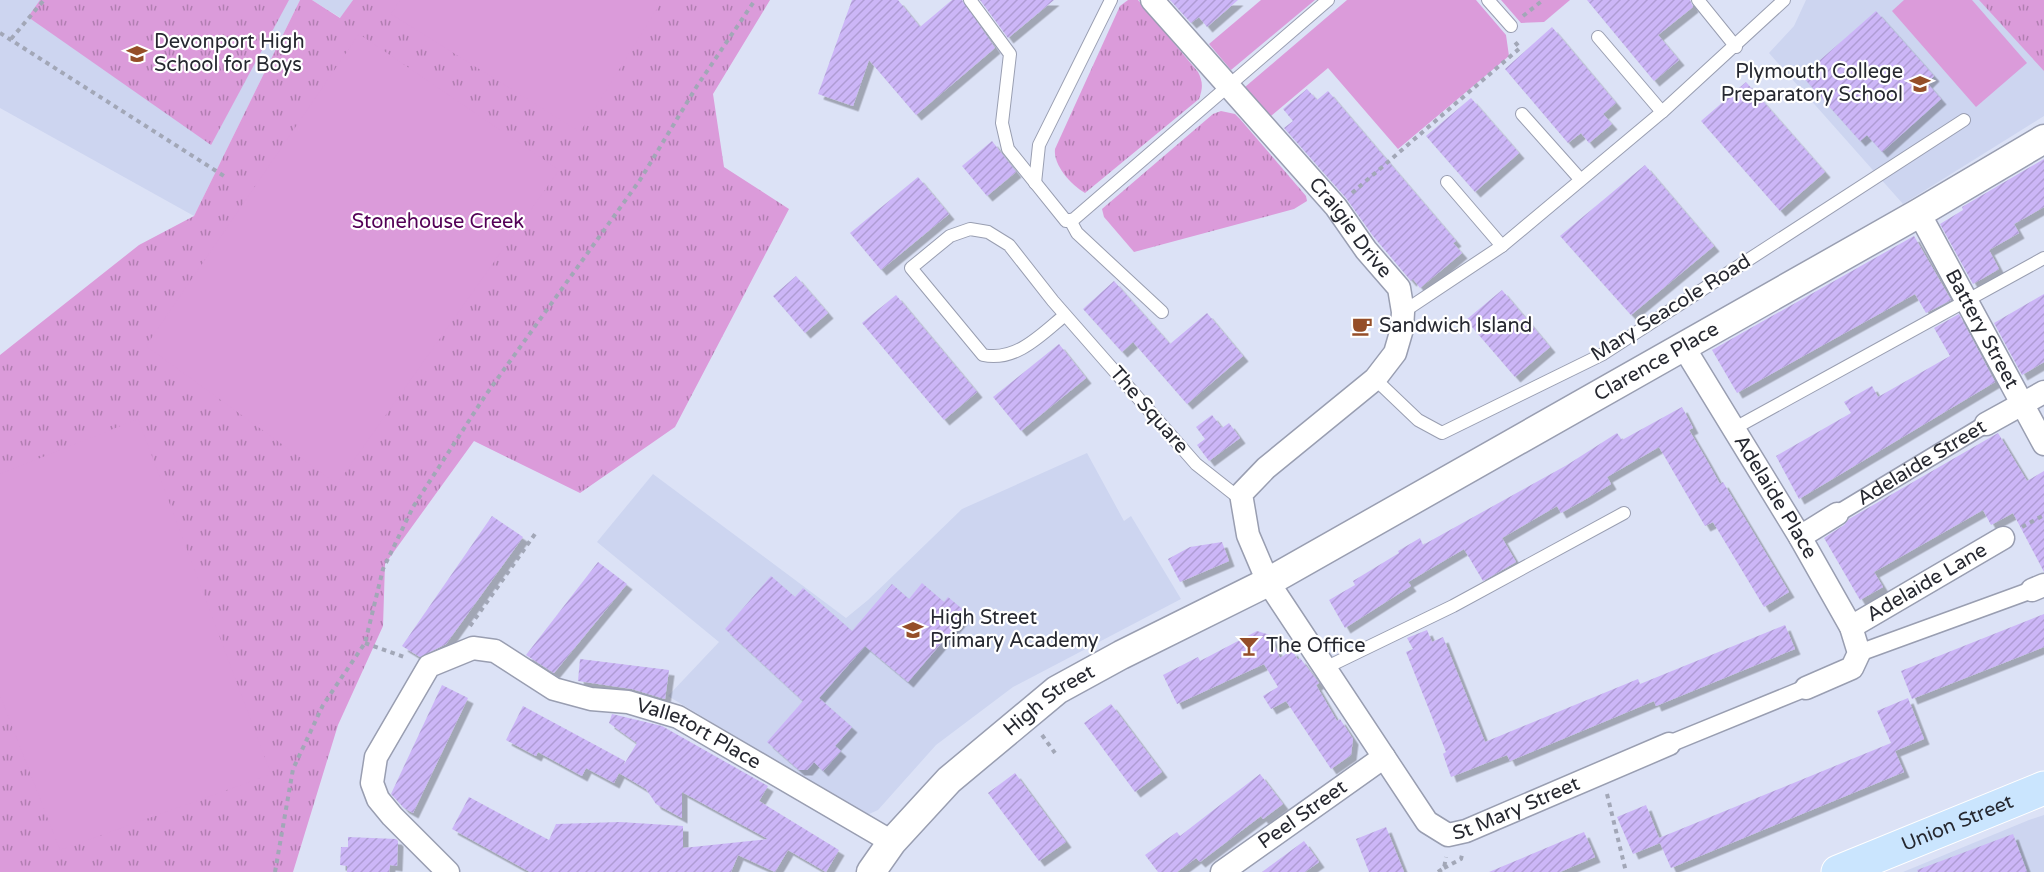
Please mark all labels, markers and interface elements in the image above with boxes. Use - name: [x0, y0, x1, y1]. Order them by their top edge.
- place label: Devonport High School for Boys: [154, 30, 305, 77]
- school or university icon: Devonport High School for Boys: [125, 42, 149, 66]
- place label: Plymouth College Preparatory School: [1721, 60, 1903, 107]
- school or university icon: Plymouth College Preparatory School: [1908, 72, 1932, 96]
- street label: Craigie Drive: [1303, 172, 1397, 283]
- park label: Stonehouse Creek: [352, 210, 524, 234]
- street label: Mary Seacole Road: [1587, 249, 1755, 367]
- street label: Battery Street: [1940, 265, 2024, 393]
- cafe icon: Sandwich Island: [1350, 314, 1374, 338]
- place label: Sandwich Island: [1379, 314, 1532, 338]
- street label: Clarence Place: [1590, 317, 1723, 407]
- street label: The Square: [1105, 361, 1193, 459]
- street label: Adelaide Street: [1853, 415, 1991, 511]
- street label: Adelaide Place: [1729, 431, 1822, 563]
- street label: Adelaide Lane: [1862, 538, 1991, 627]
- place label: High Street Primary Academy: [930, 606, 1099, 653]
- school or university icon: High Street Primary Academy: [901, 618, 925, 642]
- bar icon: The Office: [1237, 634, 1261, 658]
- place label: The Office: [1266, 634, 1366, 658]
- street label: High Street: [999, 660, 1099, 741]
- street label: Valletort Place: [633, 693, 765, 775]
- street label: St Mary Street: [1450, 771, 1584, 846]
- street label: Peel Street: [1254, 775, 1352, 854]
- street label: Union Street: [1898, 790, 2017, 857]

